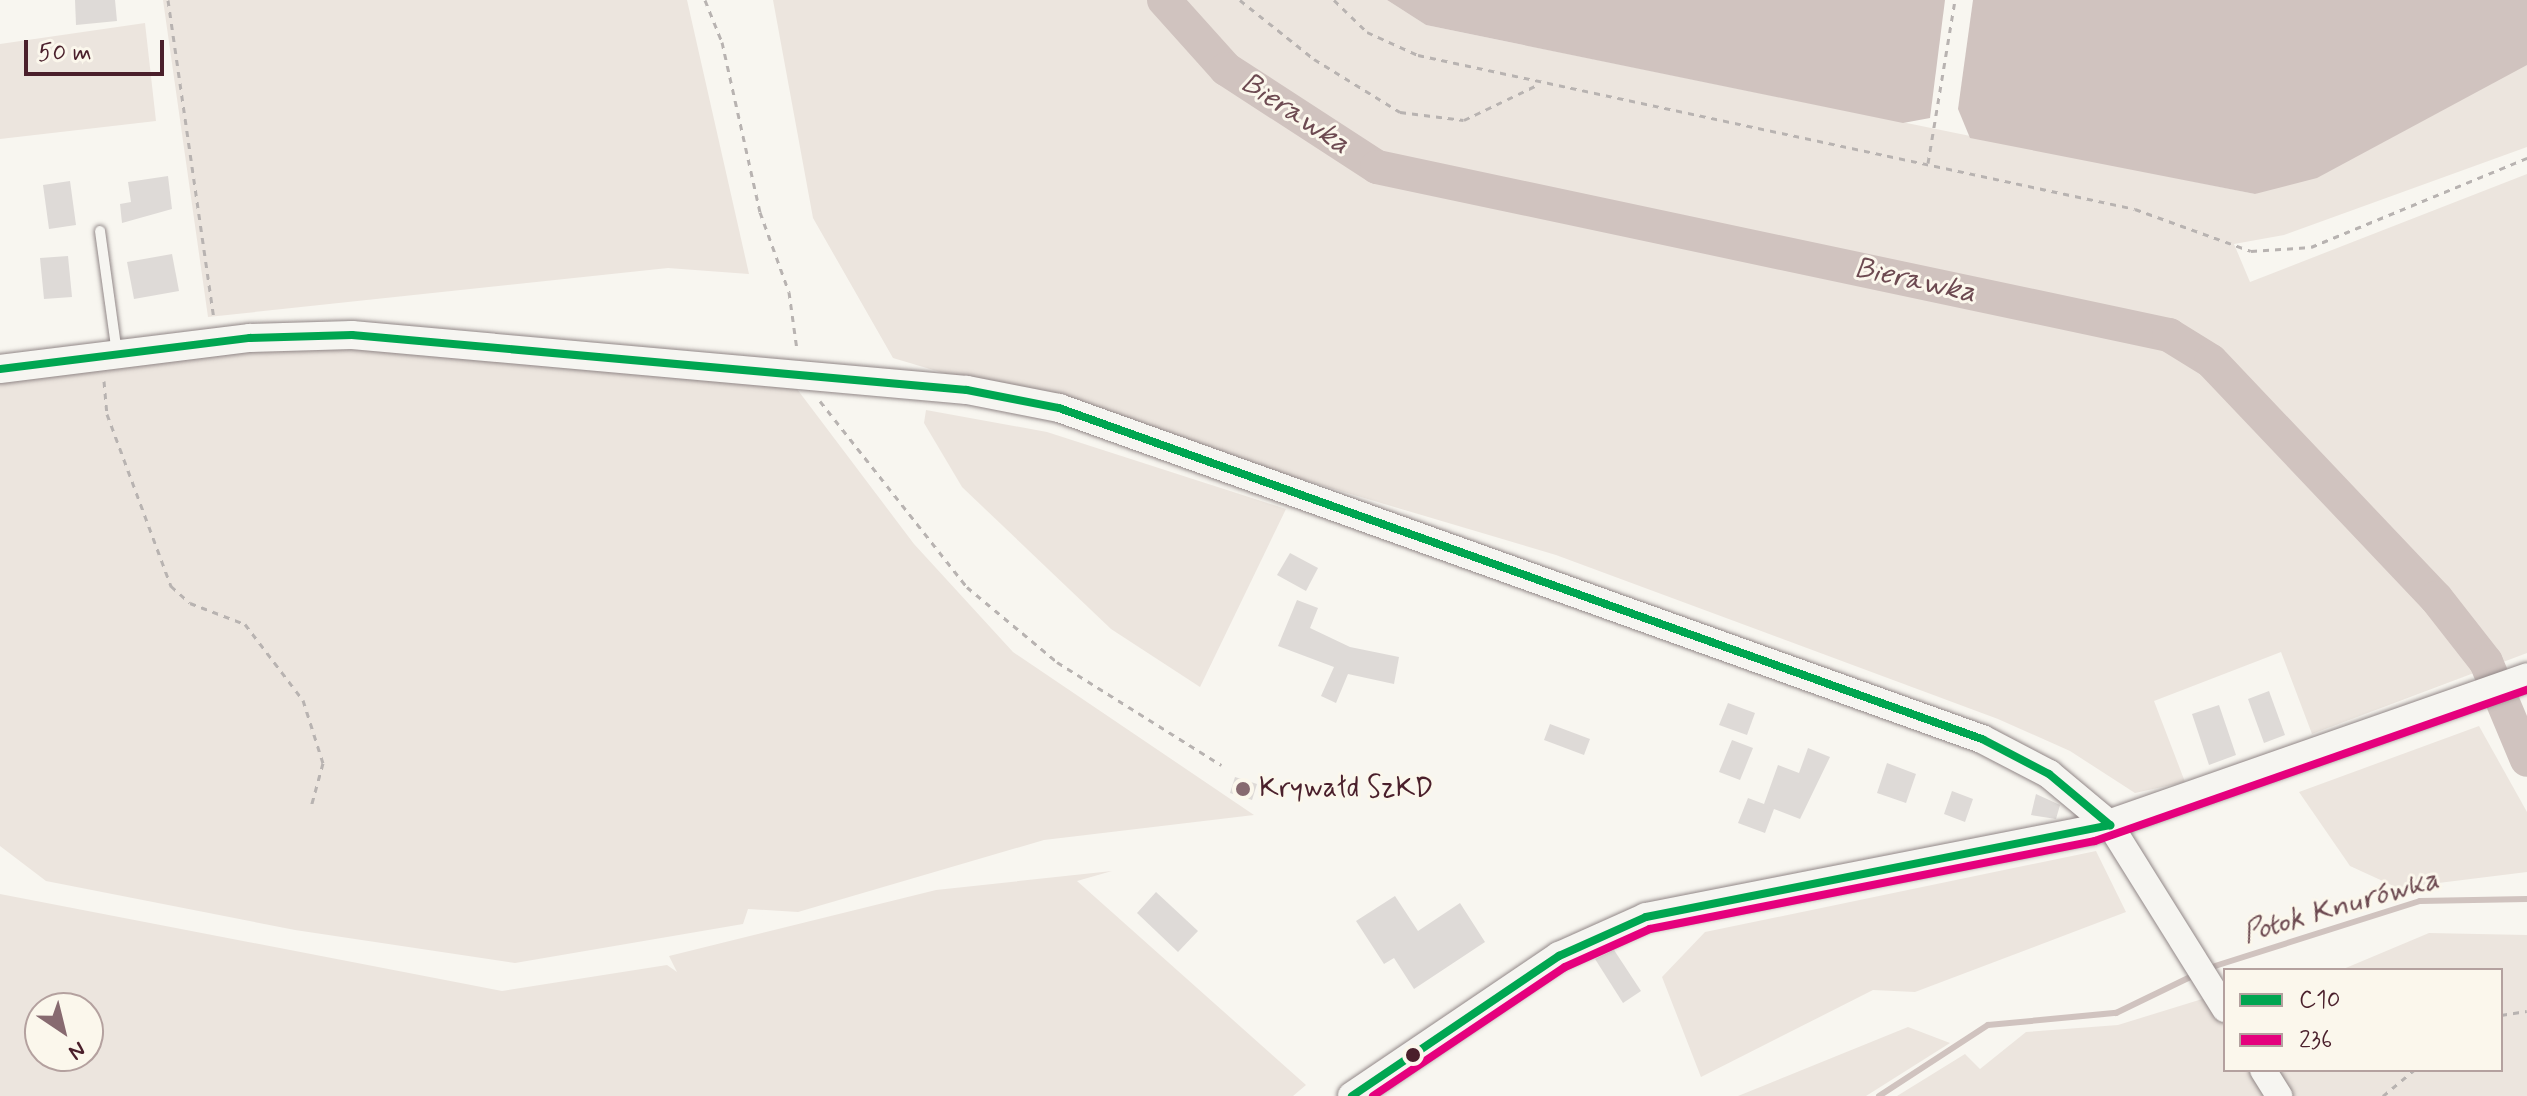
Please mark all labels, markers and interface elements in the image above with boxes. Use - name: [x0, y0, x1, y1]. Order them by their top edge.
- scale bar: [28, 24, 168, 74]
- text: 50 m: [38, 38, 92, 69]
- water label: Bierawka: [1233, 65, 1357, 163]
- water label: Bierawka: [1851, 251, 1979, 311]
- place label: Krywałd SzKD: [1259, 772, 1433, 806]
- marker: Krywałd SzKD: [1234, 780, 1252, 798]
- water label: Potok Knurówka: [2239, 862, 2443, 952]
- legend: [2223, 968, 2503, 1072]
- text: C10: [2299, 985, 2341, 1016]
- north arrow: [24, 992, 104, 1072]
- text: 236: [2299, 1025, 2332, 1056]
- text: N: [63, 1034, 91, 1066]
- unlabelled marker: [1405, 1047, 1421, 1063]

